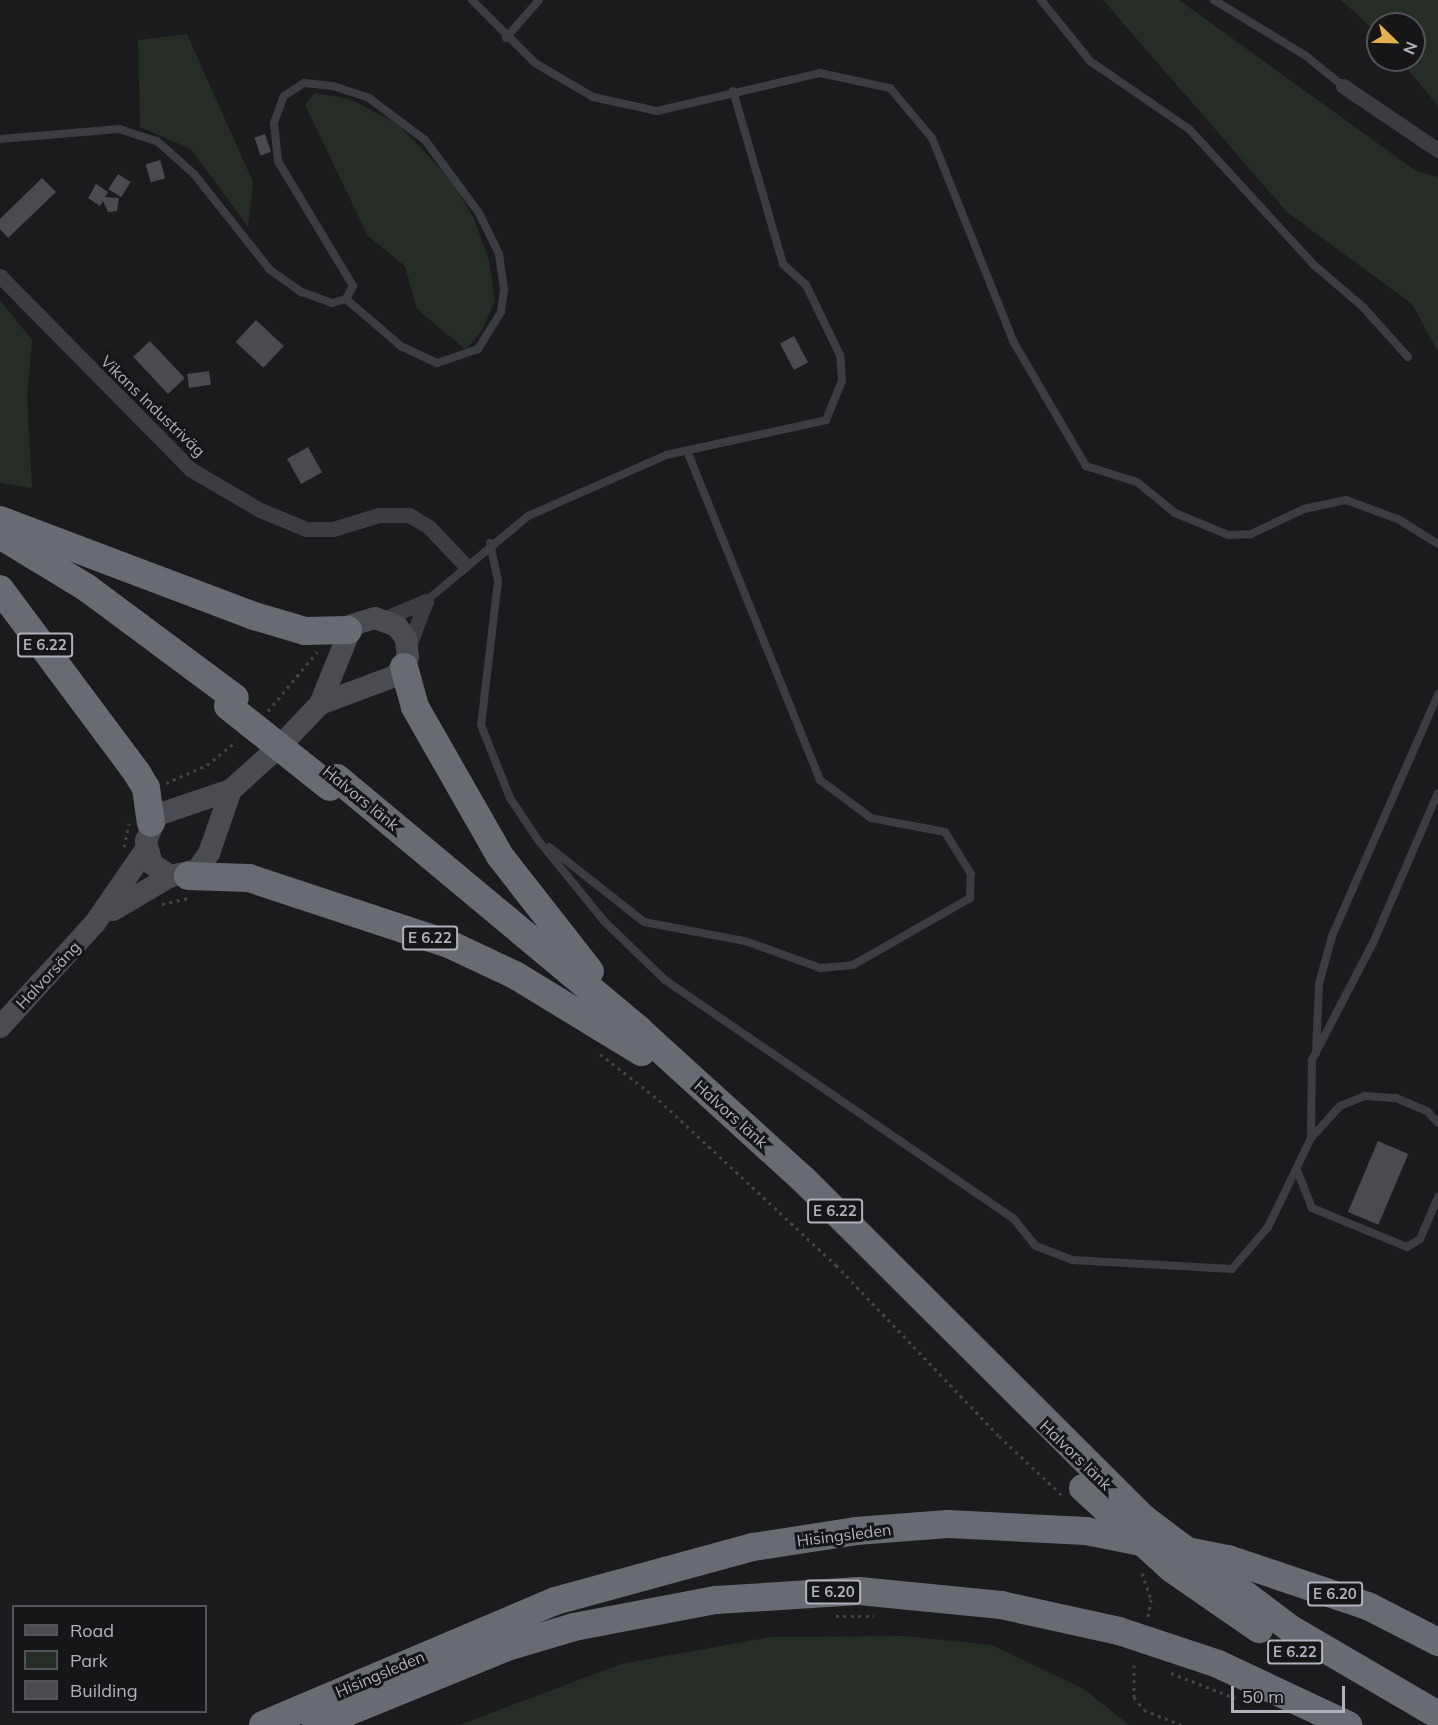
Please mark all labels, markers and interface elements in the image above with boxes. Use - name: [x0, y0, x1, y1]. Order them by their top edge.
- north arrow: [1366, 12, 1426, 72]
- text: N: [1399, 39, 1422, 58]
- street label: Vikans Industriväg: [97, 351, 209, 461]
- road number: E 6.22: [16, 633, 74, 657]
- street label: Halvors länk: [319, 762, 403, 834]
- road number: E 6.22: [402, 926, 458, 950]
- street label: Halvorsäng: [12, 937, 84, 1013]
- street label: Halvors länk: [690, 1076, 772, 1152]
- road number: E 6.22: [806, 1199, 864, 1223]
- street label: Halvors länk: [1036, 1416, 1116, 1494]
- street label: Hisingsleden: [796, 1520, 892, 1550]
- road number: E 6.20: [804, 1580, 862, 1604]
- road number: E 6.20: [1306, 1582, 1364, 1606]
- legend: [12, 1605, 207, 1713]
- text: Road: [70, 1619, 114, 1642]
- road number: E 6.22: [1266, 1640, 1324, 1664]
- street label: Hisingsleden: [333, 1647, 427, 1701]
- text: Park: [70, 1649, 108, 1672]
- scale bar: [1234, 1674, 1348, 1712]
- text: Building: [70, 1679, 138, 1702]
- text: 50 m: [1242, 1685, 1284, 1708]

